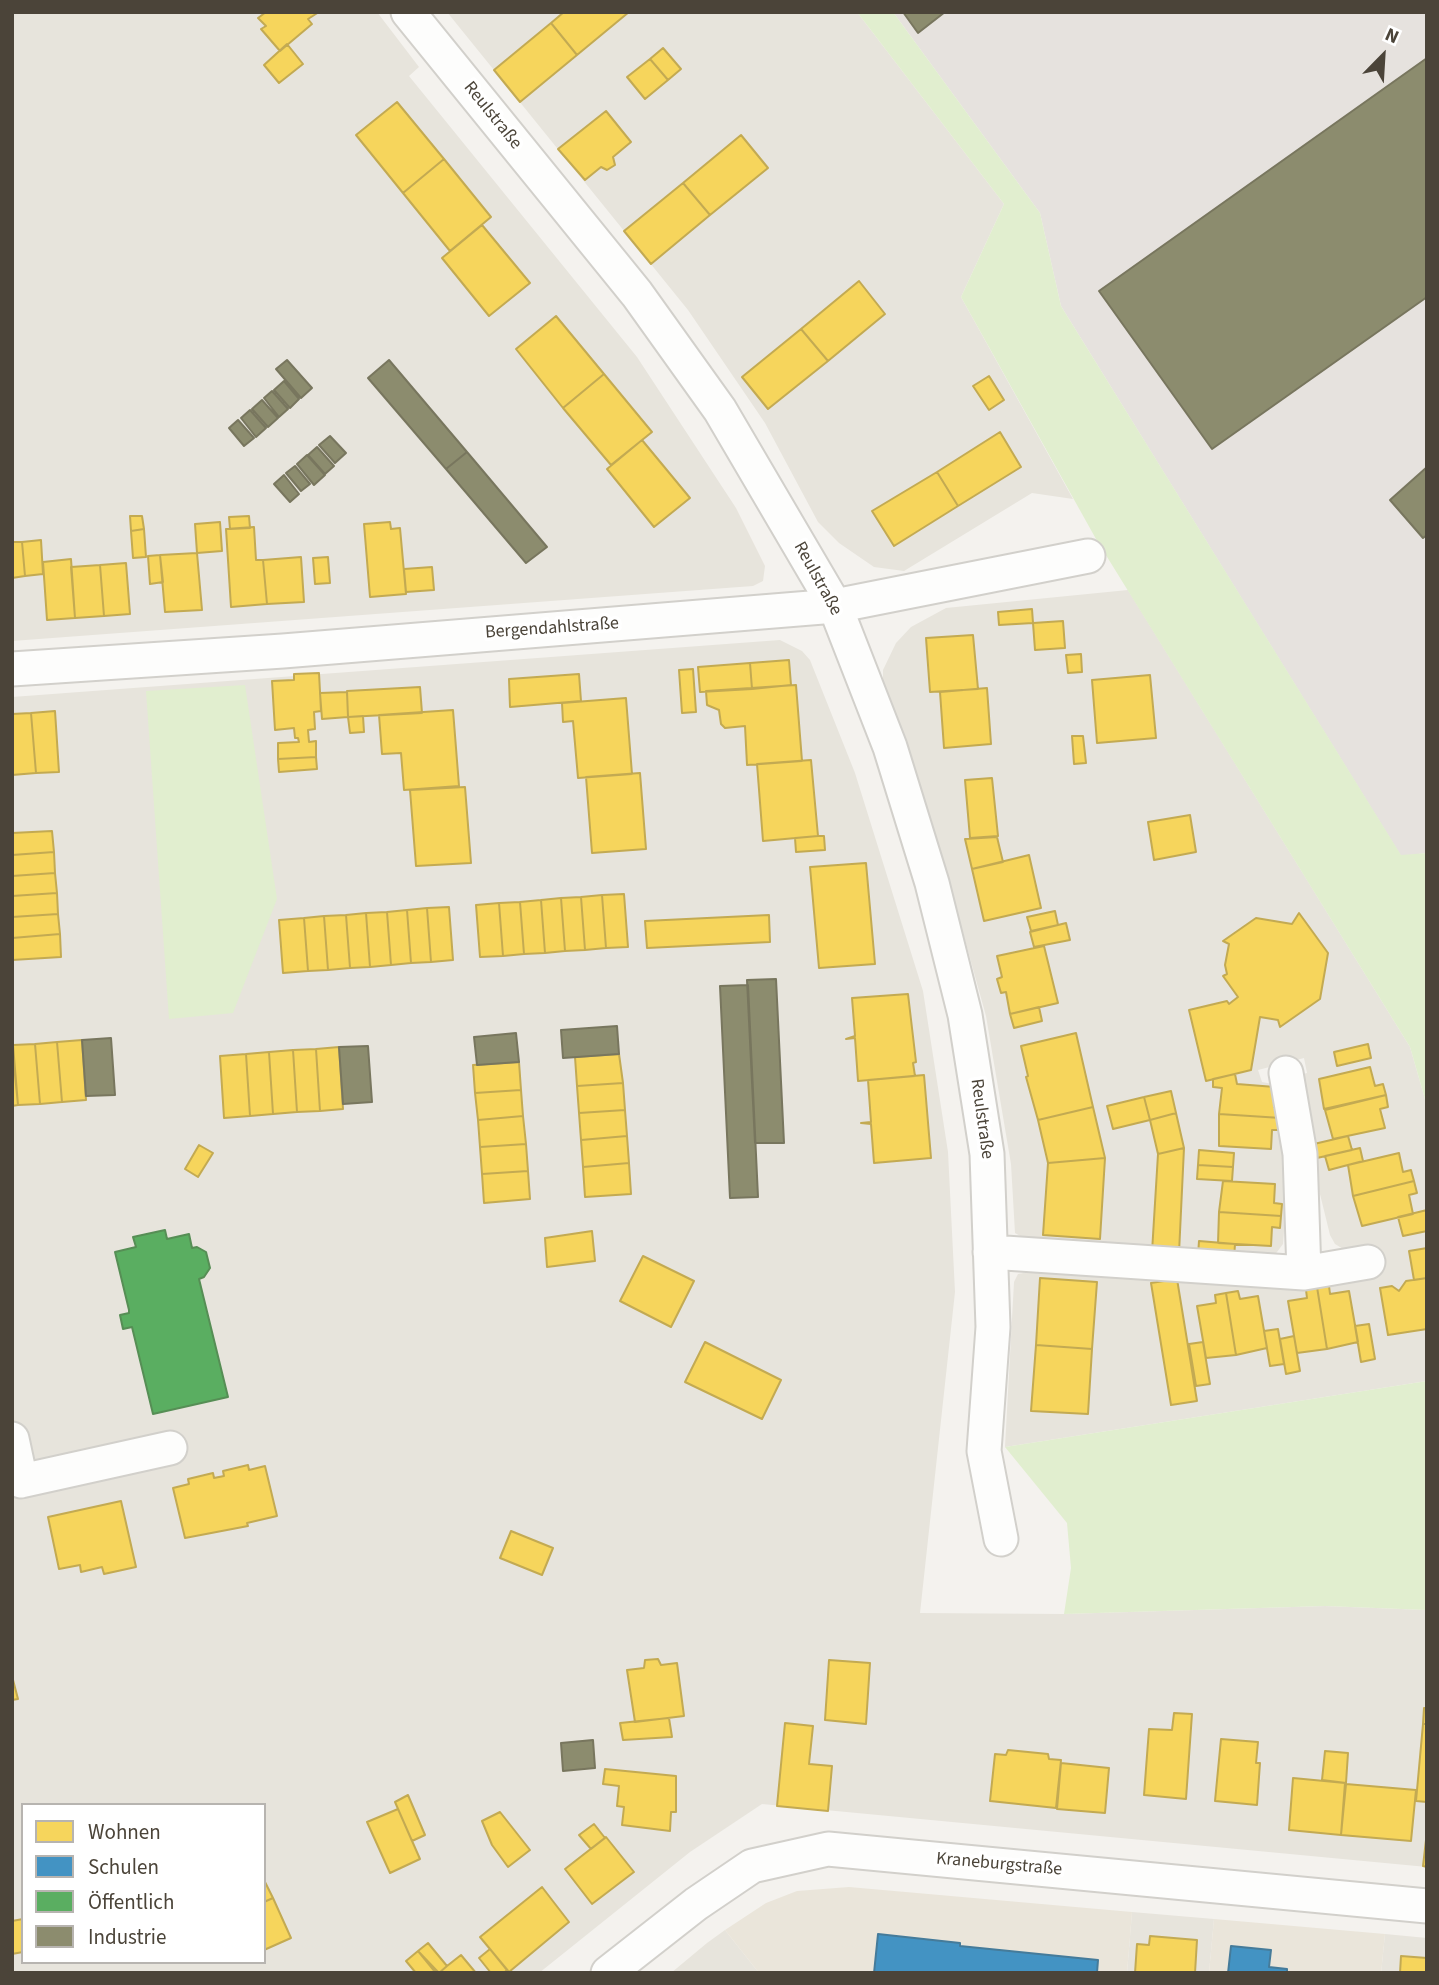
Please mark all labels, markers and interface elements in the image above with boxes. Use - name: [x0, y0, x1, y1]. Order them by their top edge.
- north arrow: [1348, 21, 1418, 91]
- text: N: [1380, 21, 1403, 51]
- street label: Reulstraße: [458, 78, 526, 154]
- street label: Reulstraße: [788, 538, 846, 620]
- street label: Bergendahlstraße: [484, 614, 620, 644]
- street label: Reulstraße: [965, 1077, 997, 1161]
- legend: [21, 1803, 266, 1964]
- text: Wohnen: [88, 1817, 161, 1847]
- street label: Kraneburgstraße: [935, 1849, 1063, 1881]
- text: Schulen: [88, 1852, 159, 1882]
- text: Öffentlich: [88, 1887, 174, 1917]
- text: Industrie: [88, 1922, 166, 1952]

